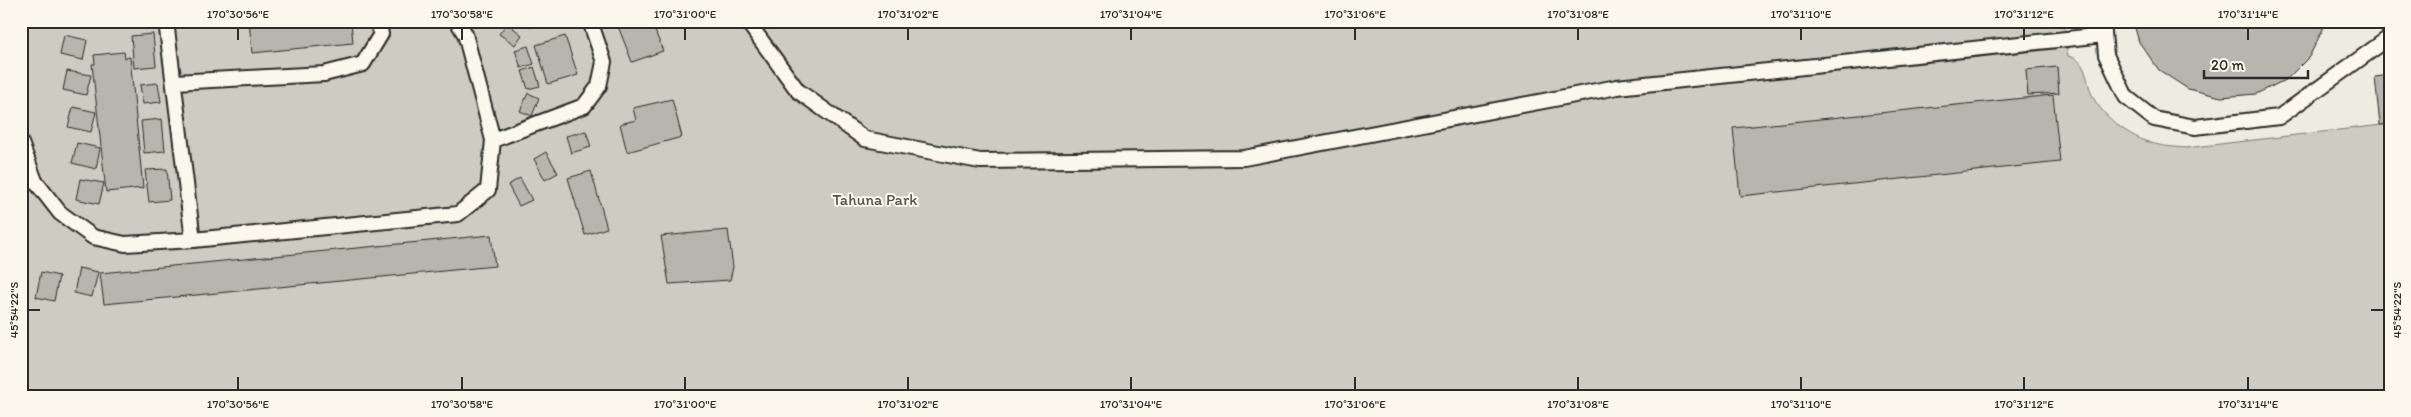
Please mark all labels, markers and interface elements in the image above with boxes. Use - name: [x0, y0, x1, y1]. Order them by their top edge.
- text: 170°30'56"E: [207, 7, 270, 21]
- text: 170°30'58"E: [431, 7, 494, 21]
- text: 170°31'00"E: [654, 7, 717, 21]
- text: 170°31'02"E: [877, 7, 939, 21]
- text: 170°31'04"E: [1100, 7, 1163, 21]
- text: 170°31'06"E: [1324, 7, 1386, 21]
- text: 170°31'08"E: [1547, 7, 1609, 21]
- text: 170°31'10"E: [1771, 7, 1832, 21]
- text: 170°31'12"E: [1994, 7, 2054, 21]
- text: 170°31'14"E: [2218, 7, 2279, 21]
- scale bar: [2204, 48, 2307, 80]
- text: 20 m: [2211, 56, 2245, 74]
- park label: Tahuna Park: [832, 190, 918, 209]
- text: 45°54'22"S: [7, 281, 21, 338]
- text: 45°54'22"S: [2390, 281, 2404, 338]
- text: 170°30'56"E: [207, 397, 270, 411]
- text: 170°30'58"E: [431, 397, 494, 411]
- text: 170°31'00"E: [654, 397, 717, 411]
- text: 170°31'02"E: [877, 397, 939, 411]
- text: 170°31'04"E: [1100, 397, 1163, 411]
- text: 170°31'06"E: [1324, 397, 1386, 411]
- text: 170°31'08"E: [1547, 397, 1609, 411]
- text: 170°31'10"E: [1771, 397, 1832, 411]
- text: 170°31'12"E: [1994, 397, 2054, 411]
- text: 170°31'14"E: [2218, 397, 2279, 411]

